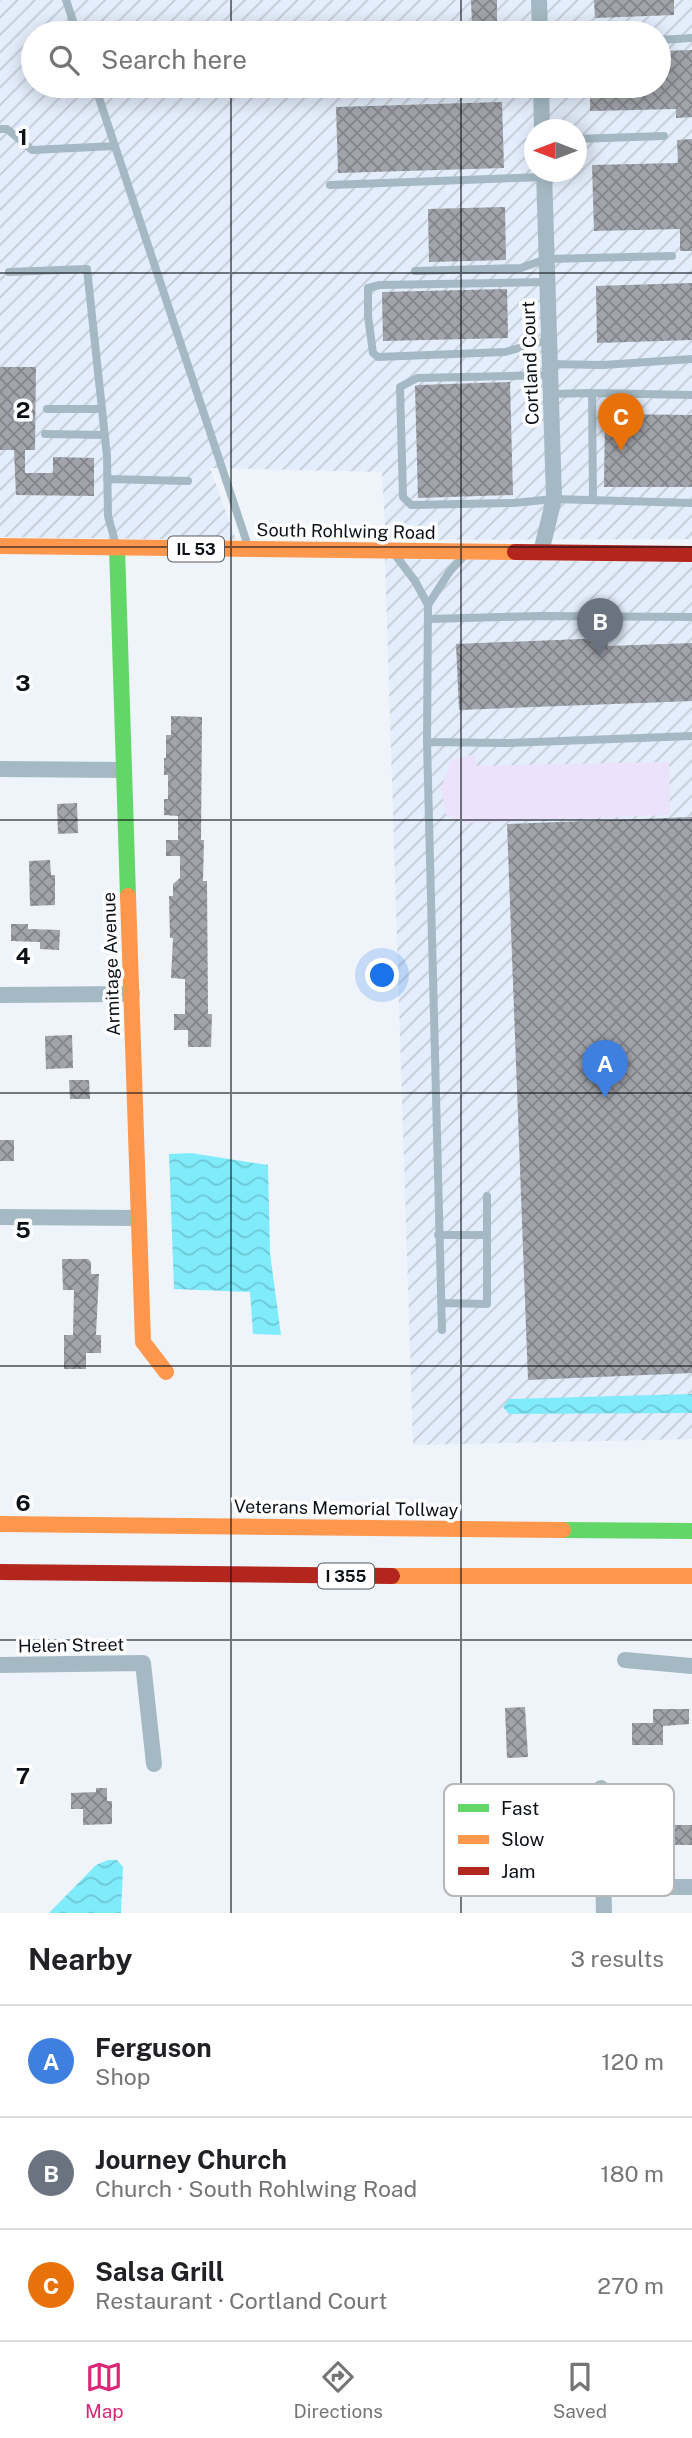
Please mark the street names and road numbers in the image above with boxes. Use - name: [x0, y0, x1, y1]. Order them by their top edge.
- street label: Cortland Court: [517, 301, 543, 425]
- street label: South Rohlwing Road: [256, 519, 436, 543]
- road number: IL 53: [168, 536, 224, 562]
- street label: Armitage Avenue: [98, 892, 124, 1036]
- street label: Veterans Memorial Tollway: [234, 1496, 459, 1520]
- road number: I 355: [318, 1564, 374, 1588]
- street label: Helen Street: [18, 1634, 124, 1656]

